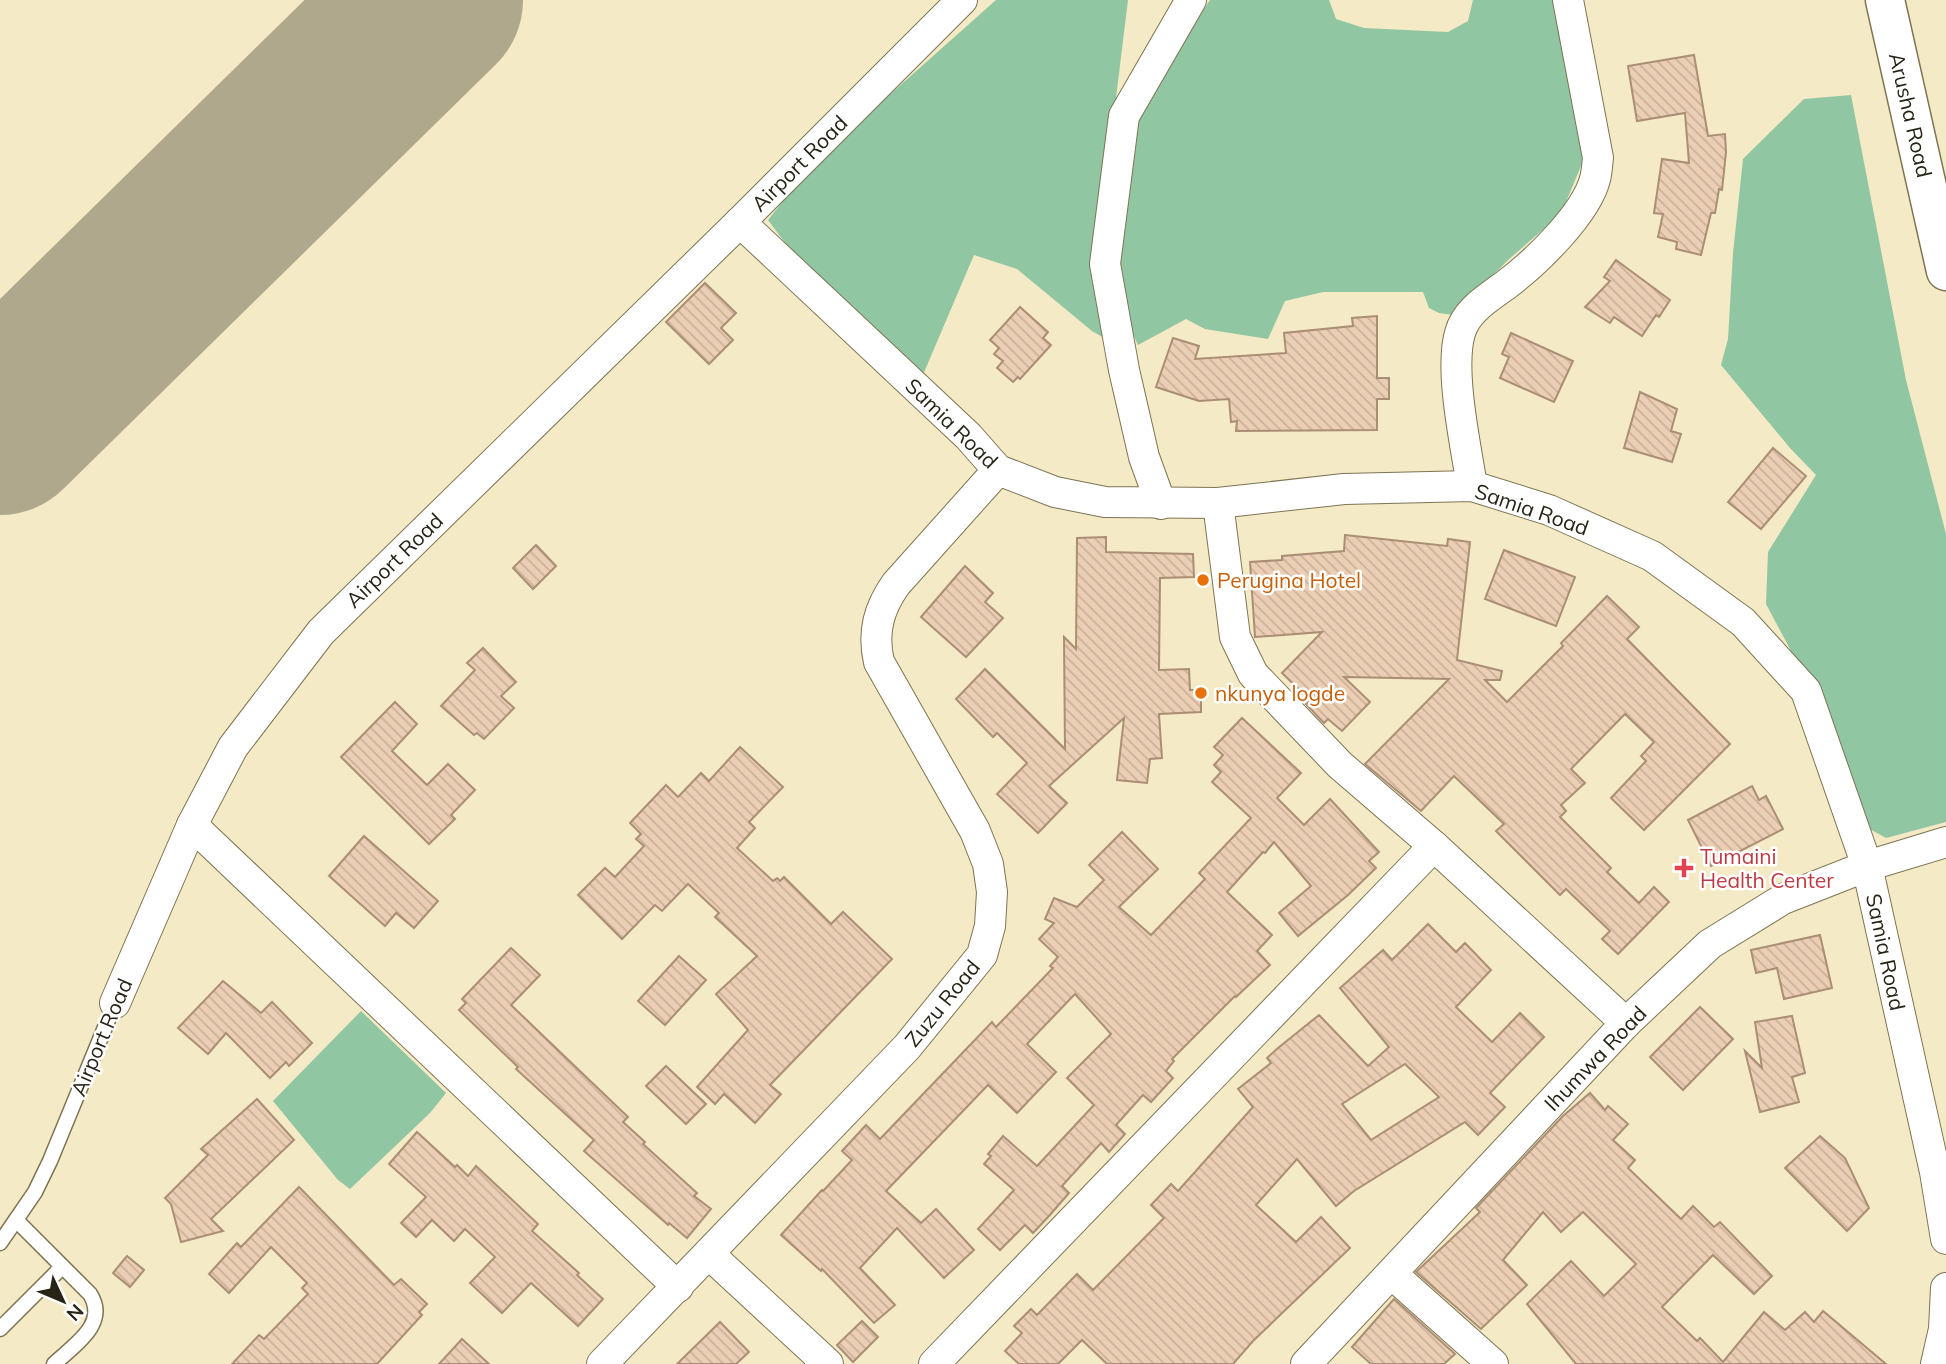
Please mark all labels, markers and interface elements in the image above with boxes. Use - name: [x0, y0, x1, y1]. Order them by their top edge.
- street label: Arusha Road: [1884, 50, 1938, 180]
- street label: Airport Road: [746, 110, 852, 216]
- street label: Samia Road: [900, 372, 1004, 474]
- street label: Samia Road: [1472, 477, 1592, 541]
- street label: Airport Road: [340, 507, 448, 613]
- place label: Perugina Hotel: [1217, 567, 1361, 593]
- marker: Perugina Hotel: [1195, 572, 1211, 588]
- place label: nkunya logde: [1215, 680, 1345, 706]
- marker: nkunya logde: [1193, 685, 1209, 701]
- place label: Tumaini Health Center: [1700, 843, 1834, 893]
- marker: Tumaini Health Center: [1674, 858, 1694, 878]
- street label: Samia Road: [1861, 891, 1911, 1013]
- street label: Zuzu Road: [899, 954, 985, 1052]
- street label: Airport Road: [65, 974, 137, 1100]
- street label: Ihumwa Road: [1538, 1000, 1652, 1116]
- north arrow: [28, 1266, 98, 1336]
- text: N: [62, 1299, 89, 1326]

